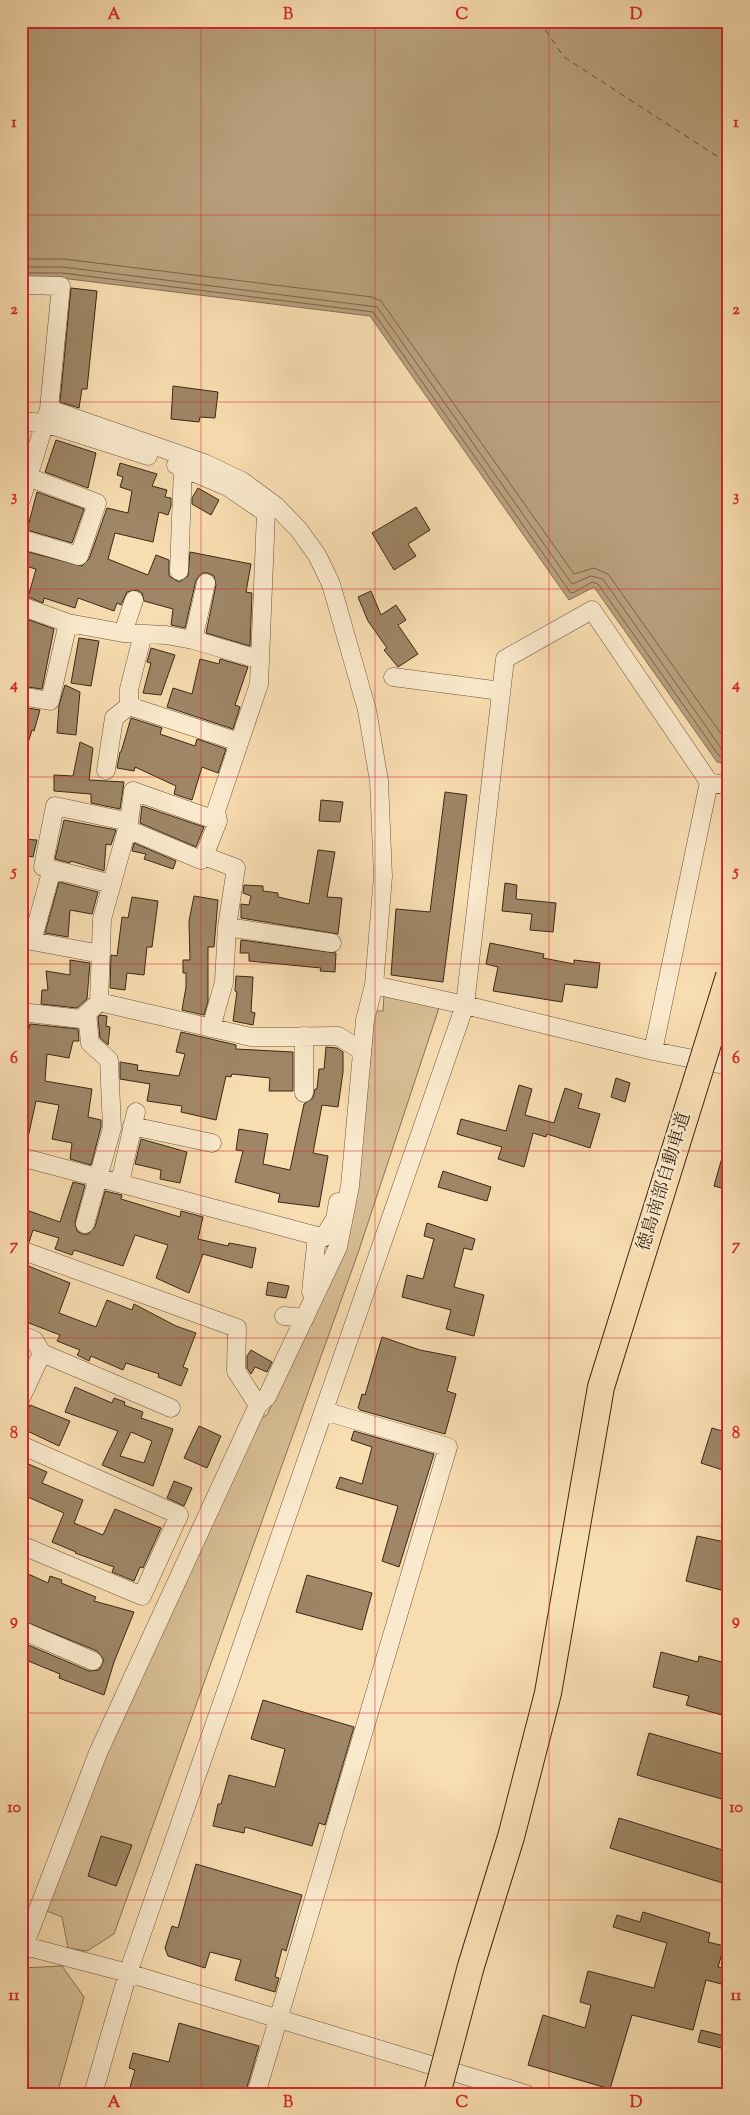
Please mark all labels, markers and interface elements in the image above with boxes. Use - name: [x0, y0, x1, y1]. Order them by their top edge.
- text: A: [108, 4, 121, 27]
- text: B: [283, 4, 293, 27]
- text: C: [456, 4, 469, 27]
- text: D: [630, 4, 643, 27]
- text: 1: [11, 112, 17, 135]
- text: 1: [733, 112, 739, 135]
- text: 2: [10, 299, 18, 322]
- text: 2: [732, 299, 740, 322]
- text: 3: [11, 486, 18, 509]
- text: 3: [733, 486, 740, 509]
- text: 4: [9, 674, 18, 697]
- text: 4: [731, 674, 740, 697]
- text: 5: [9, 861, 17, 884]
- text: 5: [731, 861, 739, 884]
- text: 6: [10, 1048, 18, 1071]
- text: 6: [732, 1048, 740, 1071]
- street label: 徳島南部自動車道: [632, 1109, 698, 1255]
- text: 7: [10, 1235, 19, 1258]
- text: 7: [732, 1235, 741, 1258]
- text: 8: [10, 1423, 18, 1446]
- text: 8: [732, 1423, 740, 1446]
- text: 9: [10, 1610, 18, 1633]
- text: 9: [732, 1610, 740, 1633]
- text: 10: [7, 1797, 21, 1820]
- text: 10: [729, 1797, 743, 1820]
- text: 11: [9, 1985, 20, 2008]
- text: 11: [731, 1985, 742, 2008]
- text: A: [108, 2092, 121, 2115]
- text: B: [283, 2092, 293, 2115]
- text: C: [456, 2092, 469, 2115]
- text: D: [630, 2092, 643, 2115]

